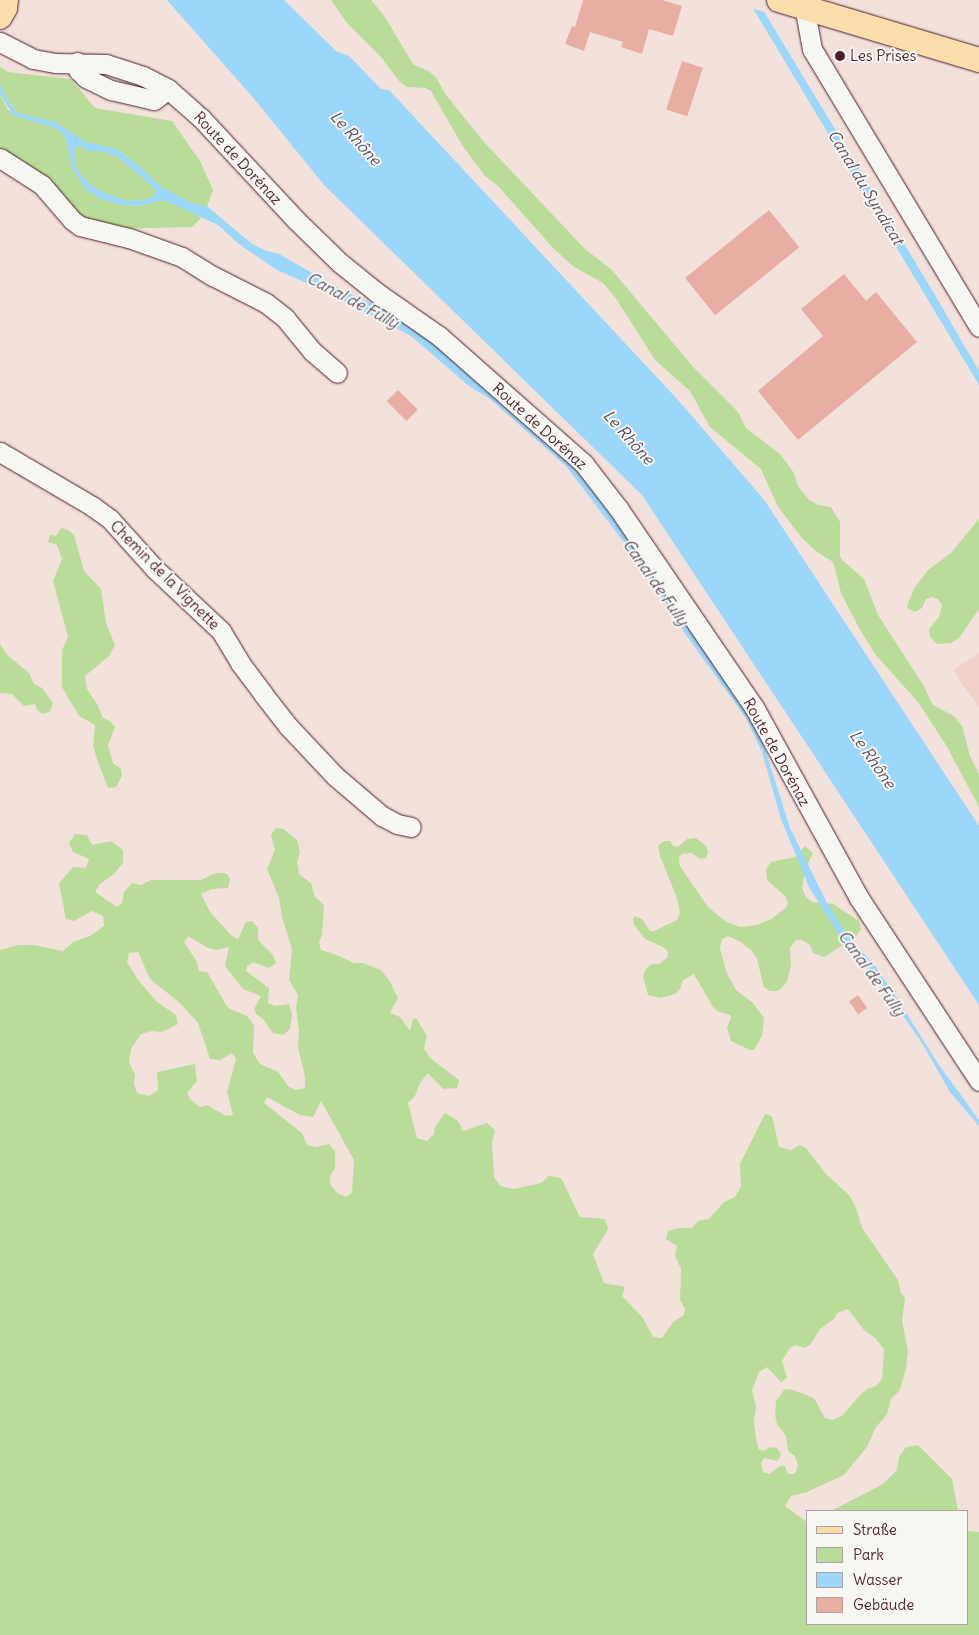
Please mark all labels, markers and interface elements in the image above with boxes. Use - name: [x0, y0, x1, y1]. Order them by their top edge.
- place label: Les Prises: [850, 47, 916, 65]
- marker: Les Prises: [834, 50, 846, 62]
- water label: Le Rhône: [326, 107, 386, 169]
- street label: Route de Dorénaz: [190, 108, 286, 208]
- water label: Canal du Syndicat: [824, 126, 908, 248]
- water label: Canal de Fully: [304, 268, 402, 332]
- street label: Route de Dorénaz: [489, 379, 591, 473]
- water label: Le Rhône: [599, 406, 659, 468]
- street label: Chemin de la Vignette: [107, 517, 223, 633]
- water label: Canal de Fully: [619, 535, 693, 629]
- street label: Route de Dorénaz: [740, 695, 814, 809]
- water label: Le Rhône: [846, 726, 900, 792]
- water label: Canal de Fully: [835, 926, 909, 1020]
- legend: [806, 1510, 969, 1625]
- text: Straße: [853, 1520, 897, 1539]
- text: Park: [853, 1545, 884, 1564]
- text: Wasser: [853, 1570, 903, 1589]
- text: Gebäude: [853, 1595, 914, 1614]

